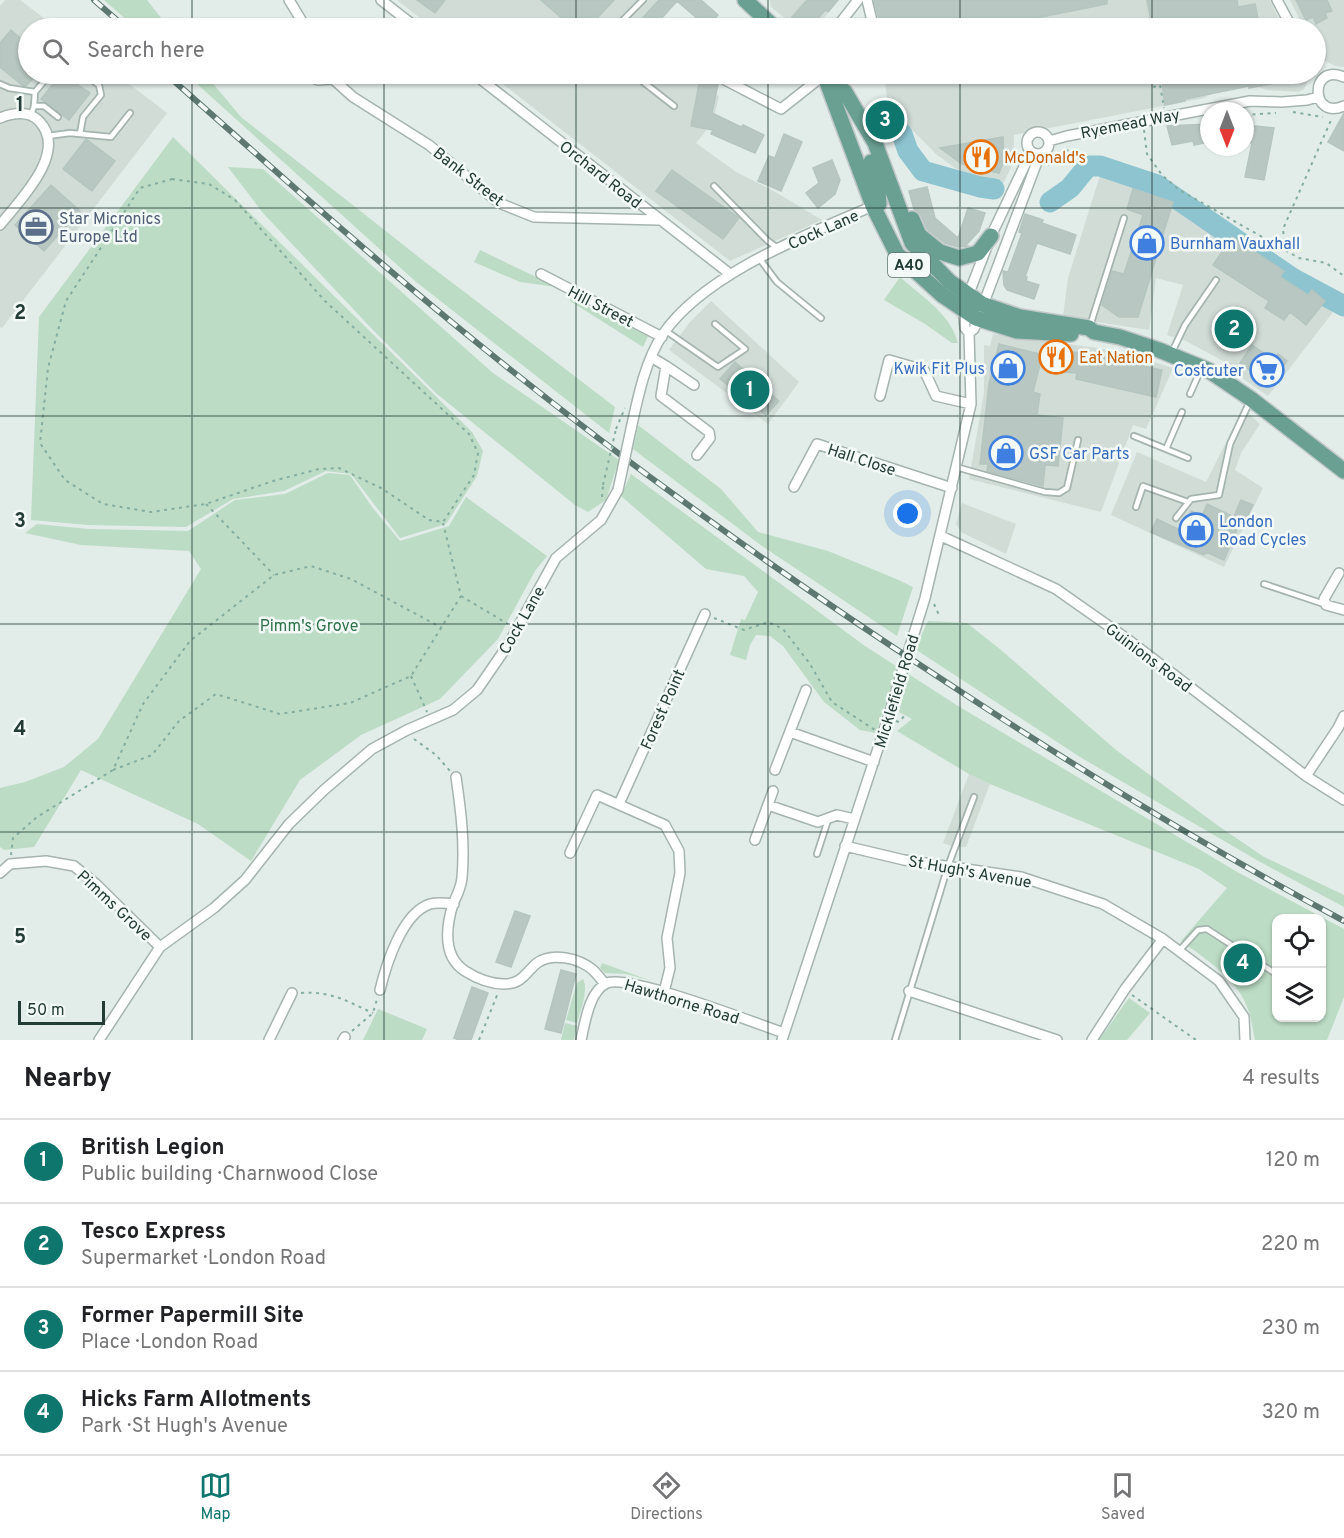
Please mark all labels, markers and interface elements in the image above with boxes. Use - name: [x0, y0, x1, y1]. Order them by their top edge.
- search box: [18, 18, 1326, 84]
- icon: search: [39, 35, 72, 68]
- text: Search here: [87, 38, 205, 65]
- text: 1: [16, 93, 24, 119]
- pin: 3: [866, 98, 904, 142]
- north arrow: [1200, 102, 1254, 156]
- street label: Ryemead Way: [1079, 106, 1182, 144]
- street label: Orchard Road: [555, 137, 645, 214]
- restaurant icon: McDonald's: [963, 139, 999, 175]
- street label: Bank Street: [428, 144, 507, 211]
- place label: McDonald's: [1004, 149, 1086, 169]
- street label: Cock Lane: [785, 206, 862, 255]
- office icon: Star Micronics Europe Ltd: [18, 209, 54, 245]
- place label: Star Micronics Europe Ltd: [59, 210, 161, 248]
- shop icon: Burnham Vauxhall: [1129, 225, 1165, 261]
- place label: Burnham Vauxhall: [1170, 235, 1300, 255]
- road number: A40: [888, 253, 930, 277]
- street label: Hill Street: [564, 283, 636, 333]
- text: 2: [14, 301, 26, 327]
- pin: 2: [1214, 306, 1254, 352]
- restaurant icon: Eat Nation: [1038, 339, 1074, 375]
- place label: Eat Nation: [1079, 349, 1153, 369]
- shop icon: Kwik Fit Plus: [990, 350, 1026, 386]
- supermarket icon: Costcuter: [1249, 352, 1285, 388]
- place label: Kwik Fit Plus: [894, 360, 985, 380]
- place label: Costcuter: [1174, 362, 1244, 382]
- pin: 1: [730, 368, 770, 412]
- shop icon: GSF Car Parts: [988, 435, 1024, 471]
- street label: Hall Close: [825, 440, 898, 481]
- place label: GSF Car Parts: [1029, 445, 1129, 465]
- your location: [893, 499, 922, 528]
- text: 3: [14, 509, 26, 535]
- shop icon: London Road Cycles: [1178, 512, 1214, 548]
- place label: London Road Cycles: [1219, 513, 1307, 551]
- street label: Cock Lane: [495, 583, 550, 659]
- park label: Pimm's Grove: [260, 617, 358, 637]
- street label: Guinions Road: [1101, 620, 1195, 698]
- street label: Micklefield Road: [871, 632, 925, 751]
- street label: Forest Point: [637, 666, 690, 753]
- text: 4: [14, 717, 26, 743]
- street label: St Hugh's Avenue: [906, 852, 1033, 894]
- street label: Pimms Grove: [72, 867, 155, 946]
- map controls: [1272, 914, 1326, 1022]
- button: locate: [1272, 914, 1326, 968]
- text: 5: [14, 925, 26, 951]
- pin: 4: [1224, 940, 1262, 986]
- button: layers: [1272, 968, 1326, 1022]
- street label: Hawthorne Road: [621, 976, 741, 1030]
- scale bar: [18, 998, 105, 1025]
- text: 50 m: [27, 1001, 65, 1021]
- text: Nearby: [24, 1063, 112, 1096]
- text: 4 results: [1243, 1066, 1320, 1092]
- text: British Legion: [81, 1135, 225, 1162]
- text: 1: [40, 1148, 48, 1174]
- text: 120 m: [1266, 1148, 1320, 1174]
- text: Public building · Charnwood Close: [81, 1162, 378, 1188]
- text: Tesco Express: [81, 1219, 226, 1246]
- text: 2: [37, 1232, 50, 1258]
- text: 220 m: [1261, 1232, 1320, 1258]
- text: Supermarket · London Road: [81, 1246, 326, 1272]
- text: Former Papermill Site: [81, 1303, 304, 1330]
- text: 3: [38, 1316, 50, 1342]
- text: 230 m: [1261, 1316, 1320, 1342]
- text: Place · London Road: [81, 1330, 258, 1356]
- text: Hicks Farm Allotments: [81, 1387, 311, 1414]
- text: 4: [37, 1400, 50, 1426]
- text: 320 m: [1262, 1400, 1320, 1426]
- text: Park · St Hugh's Avenue: [81, 1414, 288, 1440]
- tab: Map: [199, 1469, 232, 1525]
- tab: Directions: [630, 1469, 703, 1525]
- tab: Saved: [1101, 1469, 1145, 1525]

